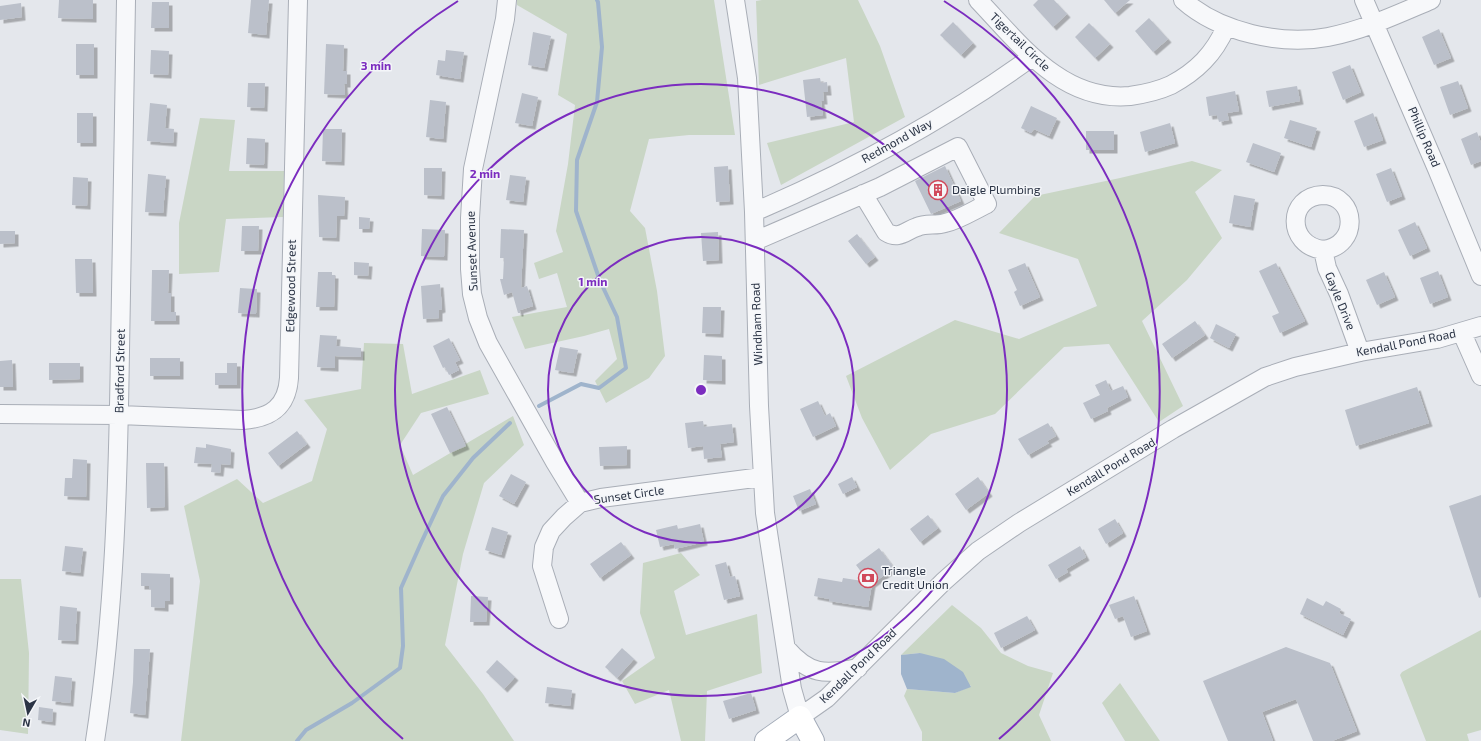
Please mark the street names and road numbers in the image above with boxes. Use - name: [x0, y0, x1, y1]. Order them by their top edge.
- street label: Tigertail Circle: [988, 9, 1054, 74]
- street label: Phillip Road: [1406, 104, 1444, 169]
- street label: Redmond Way: [859, 115, 935, 165]
- street label: Sunset Avenue: [463, 211, 479, 291]
- street label: Edgewood Street: [282, 239, 298, 333]
- street label: Gayle Drive: [1323, 269, 1359, 332]
- street label: Windham Road: [748, 283, 764, 366]
- street label: Kendall Pond Road: [1355, 325, 1457, 359]
- street label: Bradford Street: [111, 328, 127, 413]
- street label: Kendall Pond Road: [1063, 434, 1158, 498]
- street label: Sunset Circle: [593, 482, 665, 506]
- street label: Kendall Pond Road: [816, 625, 899, 706]

